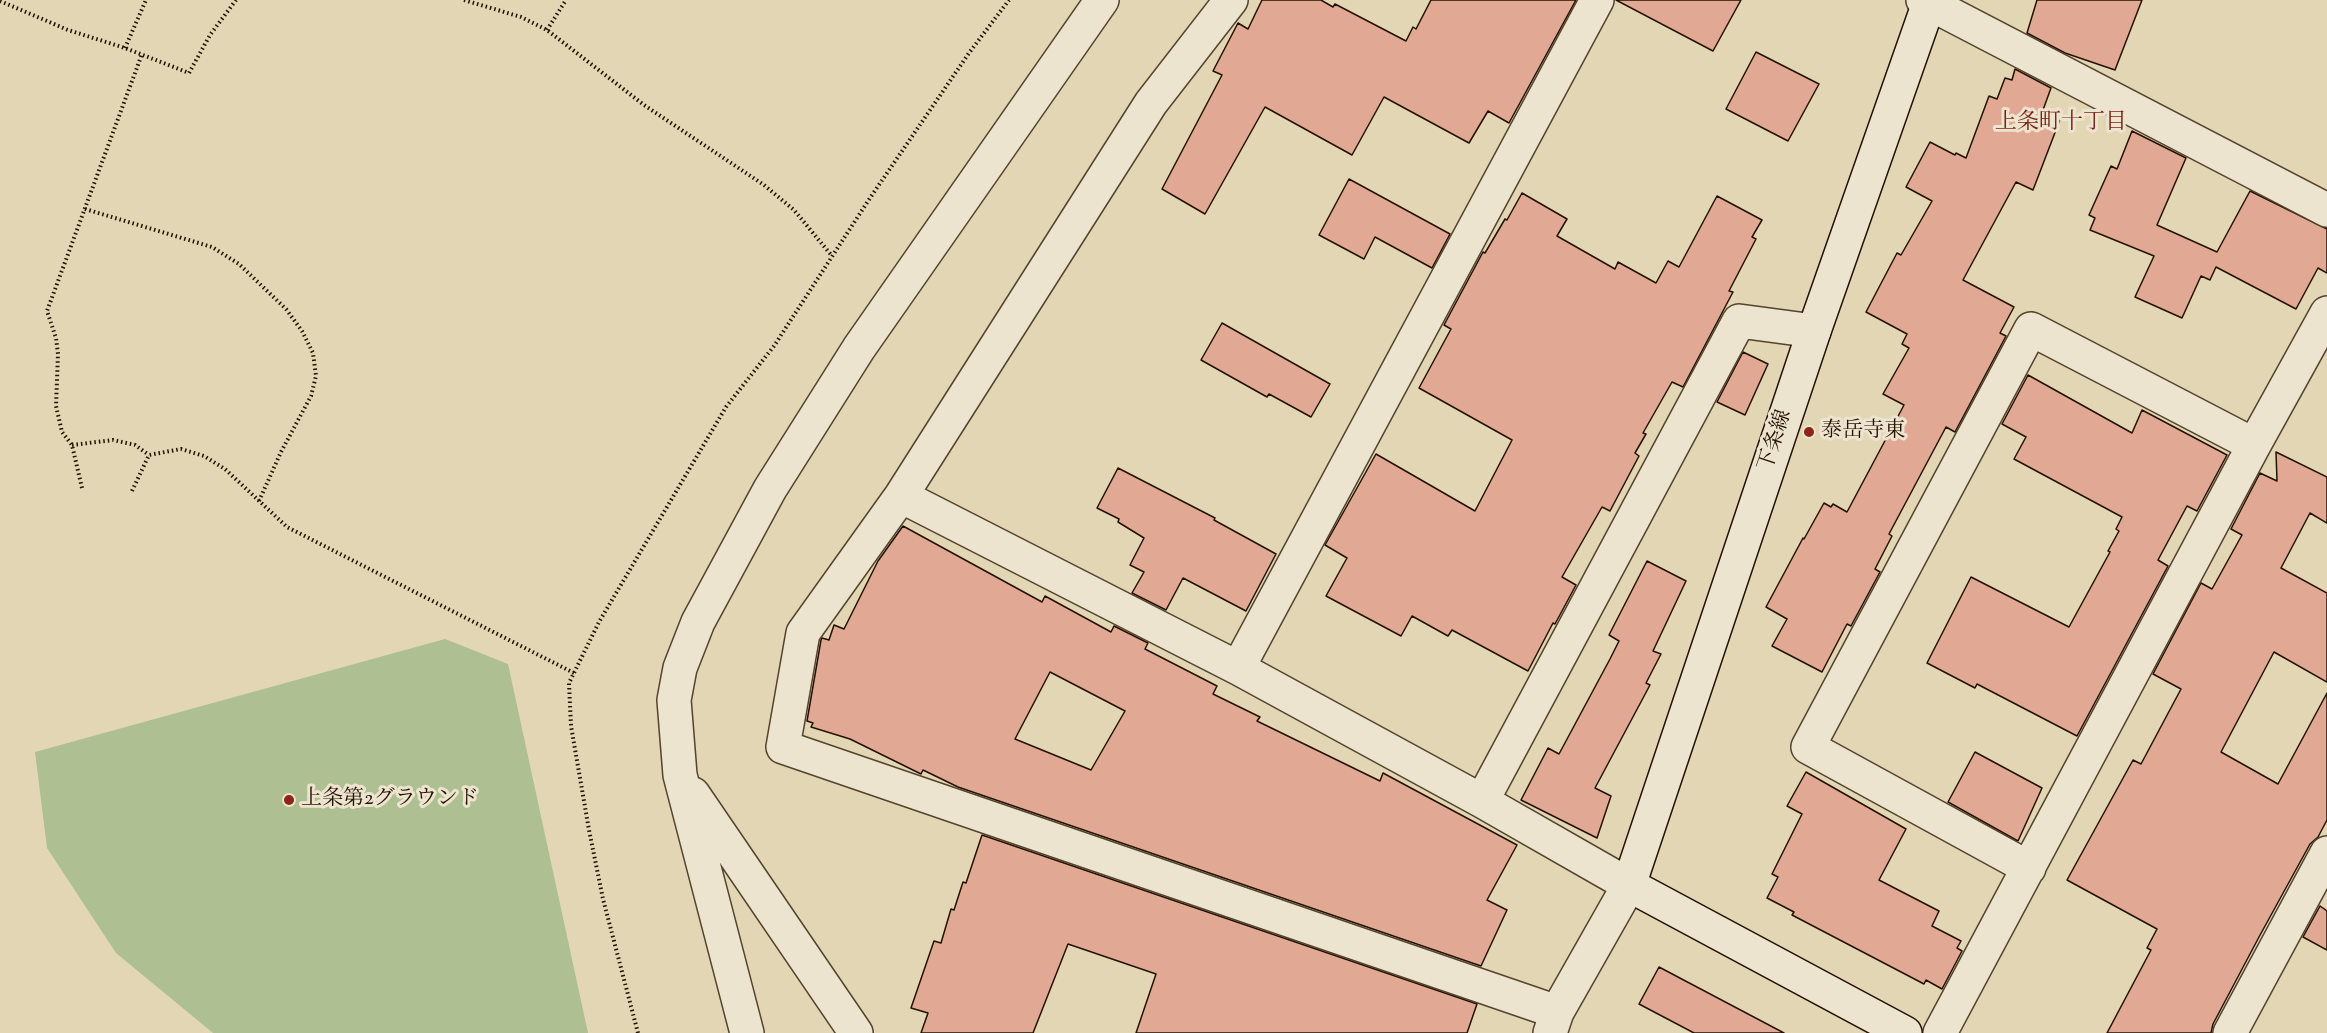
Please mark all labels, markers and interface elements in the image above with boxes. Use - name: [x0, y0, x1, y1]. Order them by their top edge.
- district label: 上条町十丁目: [1995, 111, 2127, 137]
- street label: 下条線: [1755, 407, 1799, 475]
- place label: 泰岳寺東: [1821, 419, 1905, 445]
- marker: 泰岳寺東: [1802, 425, 1816, 439]
- place label: 上条第2グラウンド: [301, 787, 479, 813]
- marker: 上条第2グラウンド: [282, 793, 296, 807]

